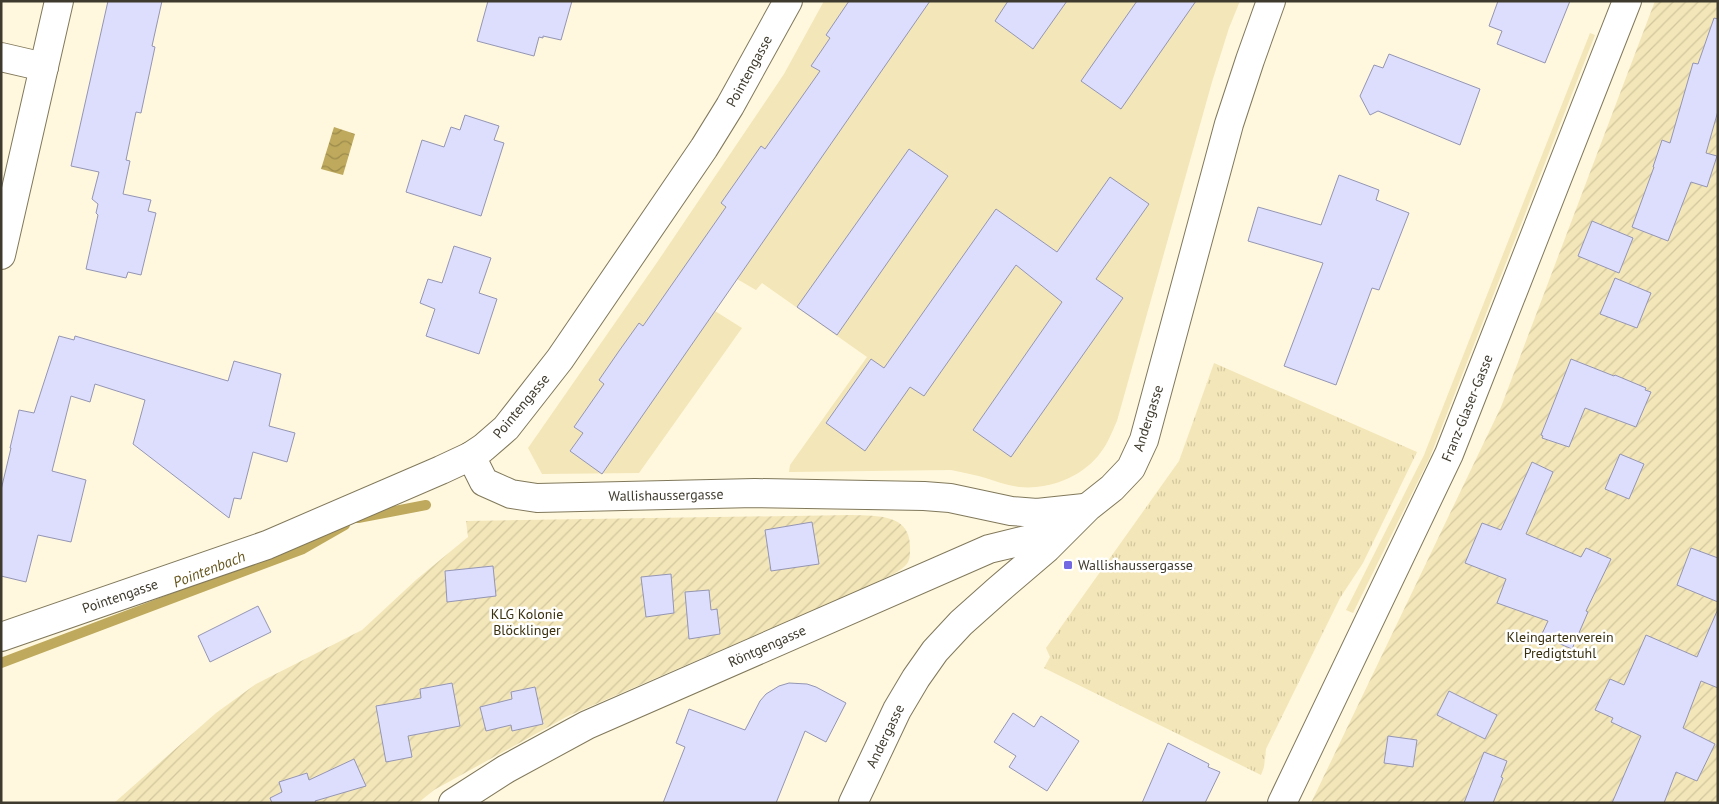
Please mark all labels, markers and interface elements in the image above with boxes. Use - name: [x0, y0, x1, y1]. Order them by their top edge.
- street label: Pointengasse: [722, 32, 776, 110]
- street label: Franz-Glaser-Gasse: [1437, 352, 1497, 464]
- street label: Pointengasse: [489, 370, 553, 442]
- street label: Andergasse: [1129, 383, 1167, 453]
- street label: Wallishaussergasse: [608, 485, 724, 505]
- water label: Pointenbach: [170, 546, 248, 591]
- place label: Wallishaussergasse: [1078, 556, 1193, 574]
- marker: Wallishaussergasse: [1062, 559, 1074, 571]
- street label: Pointengasse: [80, 575, 160, 617]
- park label: KLG Kolonie Blöcklinger: [491, 605, 563, 639]
- street label: Röntgengasse: [725, 621, 809, 671]
- park label: Kleingartenverein Predigtstuhl: [1506, 628, 1614, 662]
- street label: Andergasse: [862, 701, 908, 771]

